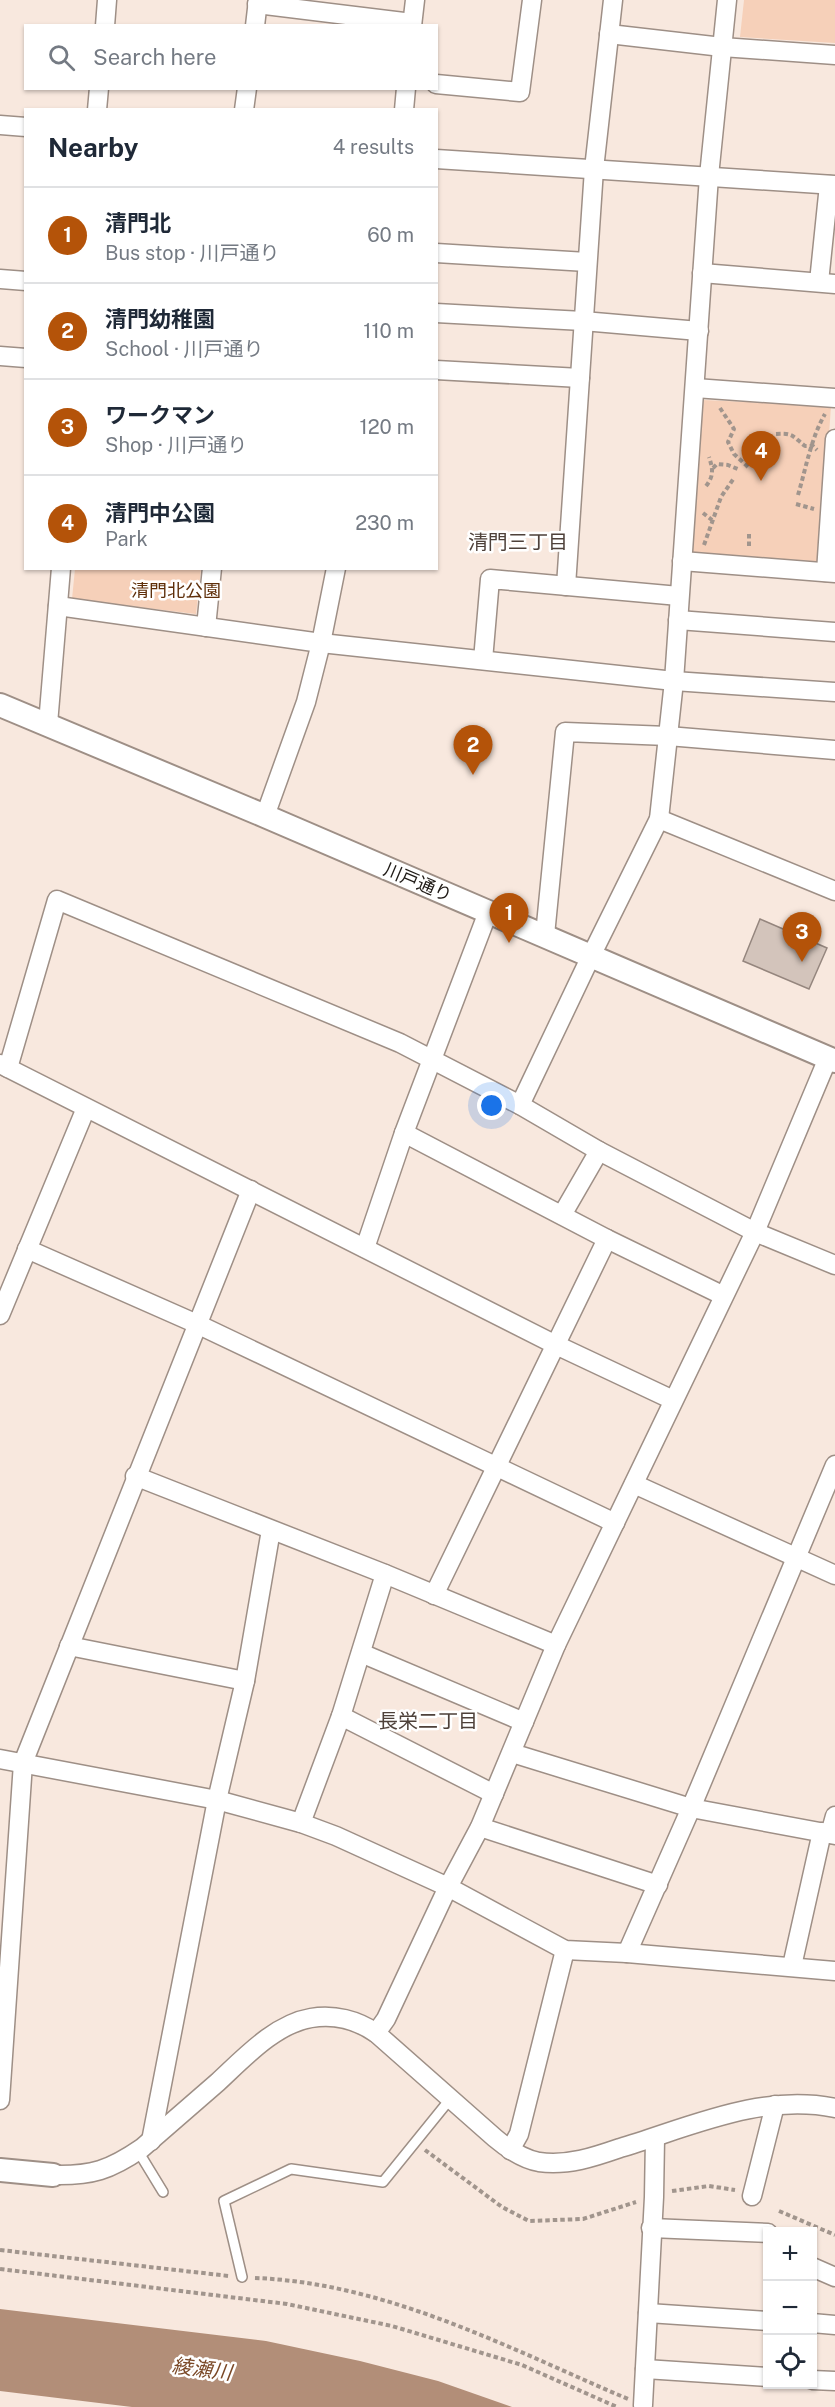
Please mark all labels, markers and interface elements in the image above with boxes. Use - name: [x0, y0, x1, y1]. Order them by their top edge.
- search box: [24, 24, 438, 90]
- icon: search: [45, 41, 78, 74]
- text: Search here: [93, 44, 217, 70]
- text: Nearby: [48, 132, 138, 163]
- text: 4 results: [333, 135, 414, 159]
- text: 清門北: [105, 210, 171, 236]
- text: 1: [63, 223, 72, 247]
- text: 60 m: [367, 223, 414, 247]
- text: Bus stop · 川戸通り: [105, 241, 280, 265]
- text: 清門幼稚園: [105, 306, 215, 332]
- text: 2: [61, 319, 74, 343]
- text: 110 m: [363, 319, 414, 343]
- text: School · 川戸通り: [105, 337, 264, 361]
- text: ワークマン: [105, 402, 215, 428]
- text: 3: [61, 415, 74, 439]
- text: 120 m: [360, 415, 414, 439]
- pin: 4: [742, 432, 780, 481]
- text: Shop · 川戸通り: [105, 433, 247, 457]
- text: 清門中公園: [105, 500, 215, 526]
- text: 4: [61, 511, 74, 535]
- text: 230 m: [355, 511, 414, 535]
- text: Park: [105, 527, 148, 551]
- district label: 清門三丁目: [468, 530, 568, 554]
- park label: 清門北公園: [131, 580, 221, 601]
- pin: 2: [454, 726, 492, 775]
- street label: 川戸通り: [381, 858, 455, 906]
- pin: 1: [490, 894, 528, 943]
- pin: 3: [782, 912, 822, 962]
- your location: [477, 1091, 506, 1120]
- district label: 長栄二丁目: [378, 1709, 478, 1733]
- map controls: [763, 2227, 817, 2389]
- button: +: [763, 2227, 817, 2281]
- button: −: [763, 2281, 817, 2335]
- button: locate: [763, 2335, 817, 2389]
- water label: 綾瀬川: [171, 2353, 235, 2385]

